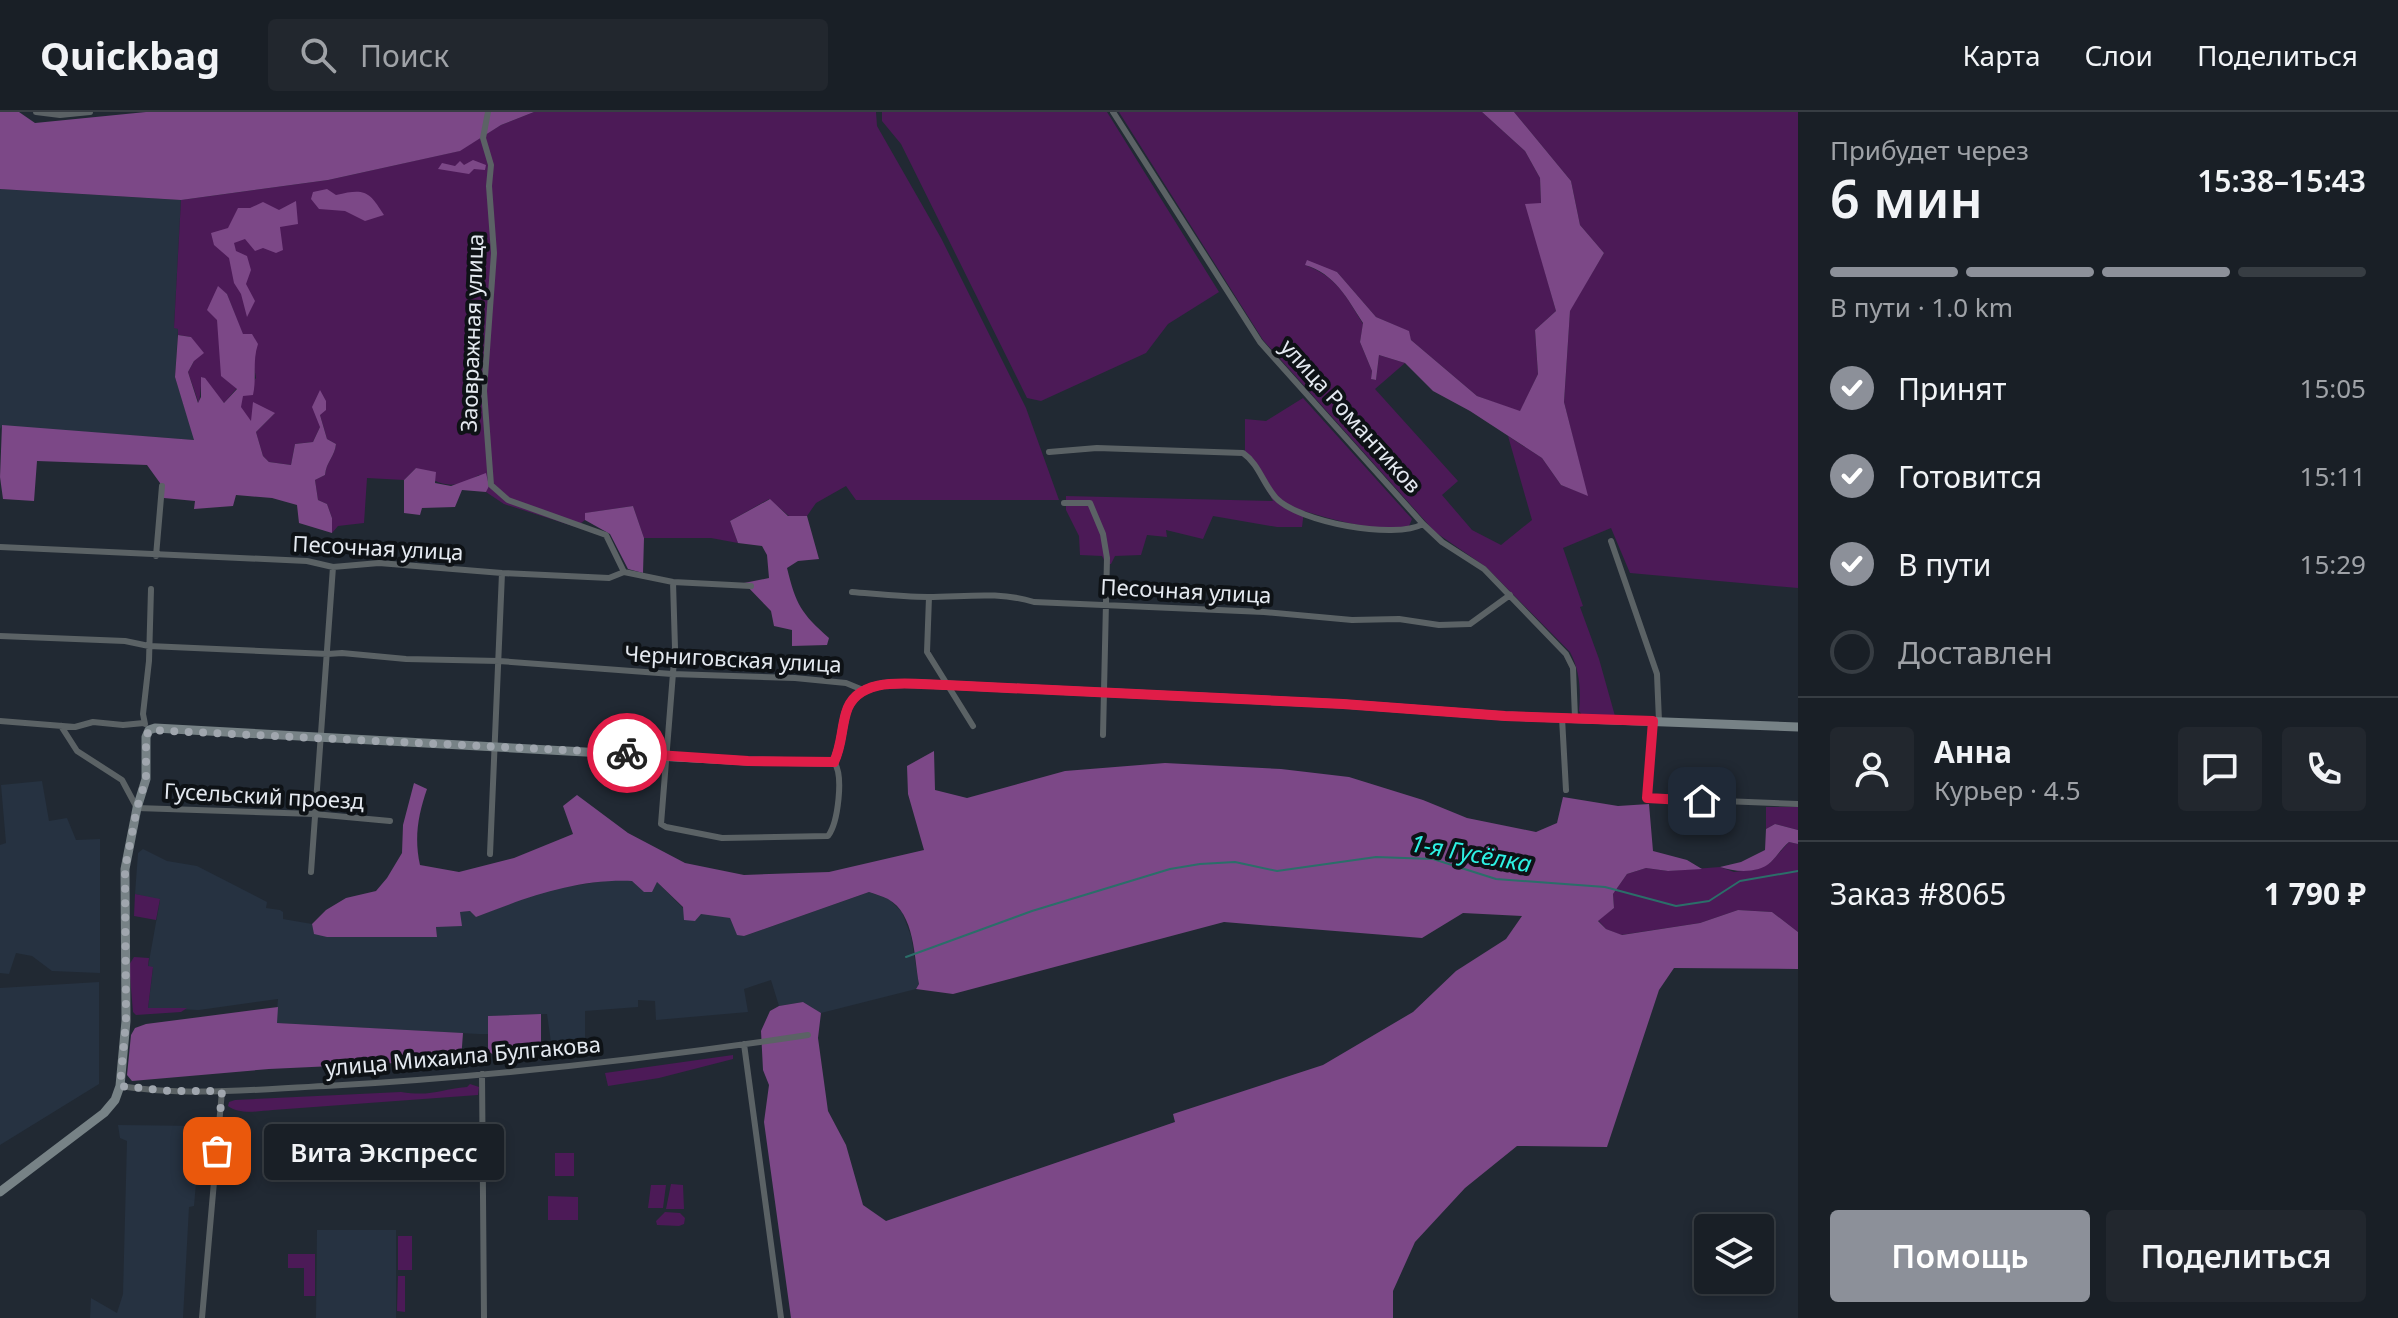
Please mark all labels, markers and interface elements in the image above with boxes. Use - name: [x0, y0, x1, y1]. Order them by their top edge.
- search box: [268, 19, 828, 91]
- text: Quickbag: [40, 29, 220, 81]
- icon: search: [296, 33, 340, 77]
- text: Поиск: [360, 35, 449, 76]
- text: Карта: [1962, 36, 2041, 74]
- text: Слои: [2085, 36, 2153, 74]
- text: Поделиться: [2197, 36, 2358, 74]
- text: Прибудет через: [1830, 132, 2029, 168]
- text: 15:38–15:43: [2197, 160, 2366, 201]
- text: 6 мин: [1830, 162, 1983, 233]
- street label: Заовражная улица: [453, 233, 489, 433]
- text: В пути · 1.0 km: [1830, 289, 2013, 325]
- street label: улица Романтиков: [1275, 332, 1429, 499]
- icon: check: [1830, 366, 1874, 410]
- text: Принят: [1898, 368, 2007, 409]
- text: 15:05: [2300, 370, 2366, 406]
- icon: check: [1830, 454, 1874, 498]
- text: Готовится: [1898, 456, 2042, 497]
- text: 15:11: [2300, 458, 2366, 494]
- street label: Песочная улица: [292, 528, 464, 566]
- icon: check: [1830, 542, 1874, 586]
- text: В пути: [1898, 544, 1991, 585]
- text: 15:29: [2300, 546, 2366, 582]
- street label: Песочная улица: [1100, 571, 1272, 609]
- text: Доставлен: [1898, 632, 2053, 673]
- street label: Черниговская улица: [624, 637, 842, 679]
- courier: [587, 713, 667, 793]
- button: person: [1830, 727, 1914, 811]
- button: chat: [2178, 727, 2262, 811]
- button: phone: [2282, 727, 2366, 811]
- icon: bike: [605, 731, 649, 775]
- text: Анна: [1934, 731, 2012, 772]
- pin: [1668, 767, 1736, 835]
- text: Курьер · 4.5: [1934, 772, 2081, 808]
- street label: Гусельский проезд: [163, 775, 366, 815]
- icon: home: [1680, 779, 1724, 823]
- water label: 1-я Гусёлка: [1408, 826, 1535, 879]
- text: Заказ #8065: [1830, 873, 2006, 914]
- text: 1 790 ₽: [2264, 873, 2366, 914]
- street label: улица Михаила Булгакова: [324, 1028, 602, 1082]
- pin: [183, 1117, 251, 1185]
- callout: Вита Экспресс: [265, 1123, 505, 1179]
- icon: bag: [195, 1129, 239, 1173]
- text: Вита Экспресс: [290, 1134, 478, 1170]
- button: Помощь: [1830, 1210, 2090, 1302]
- button: Поделиться: [2106, 1210, 2366, 1302]
- map controls: [1694, 1214, 1774, 1294]
- button: layers: [1694, 1214, 1774, 1294]

